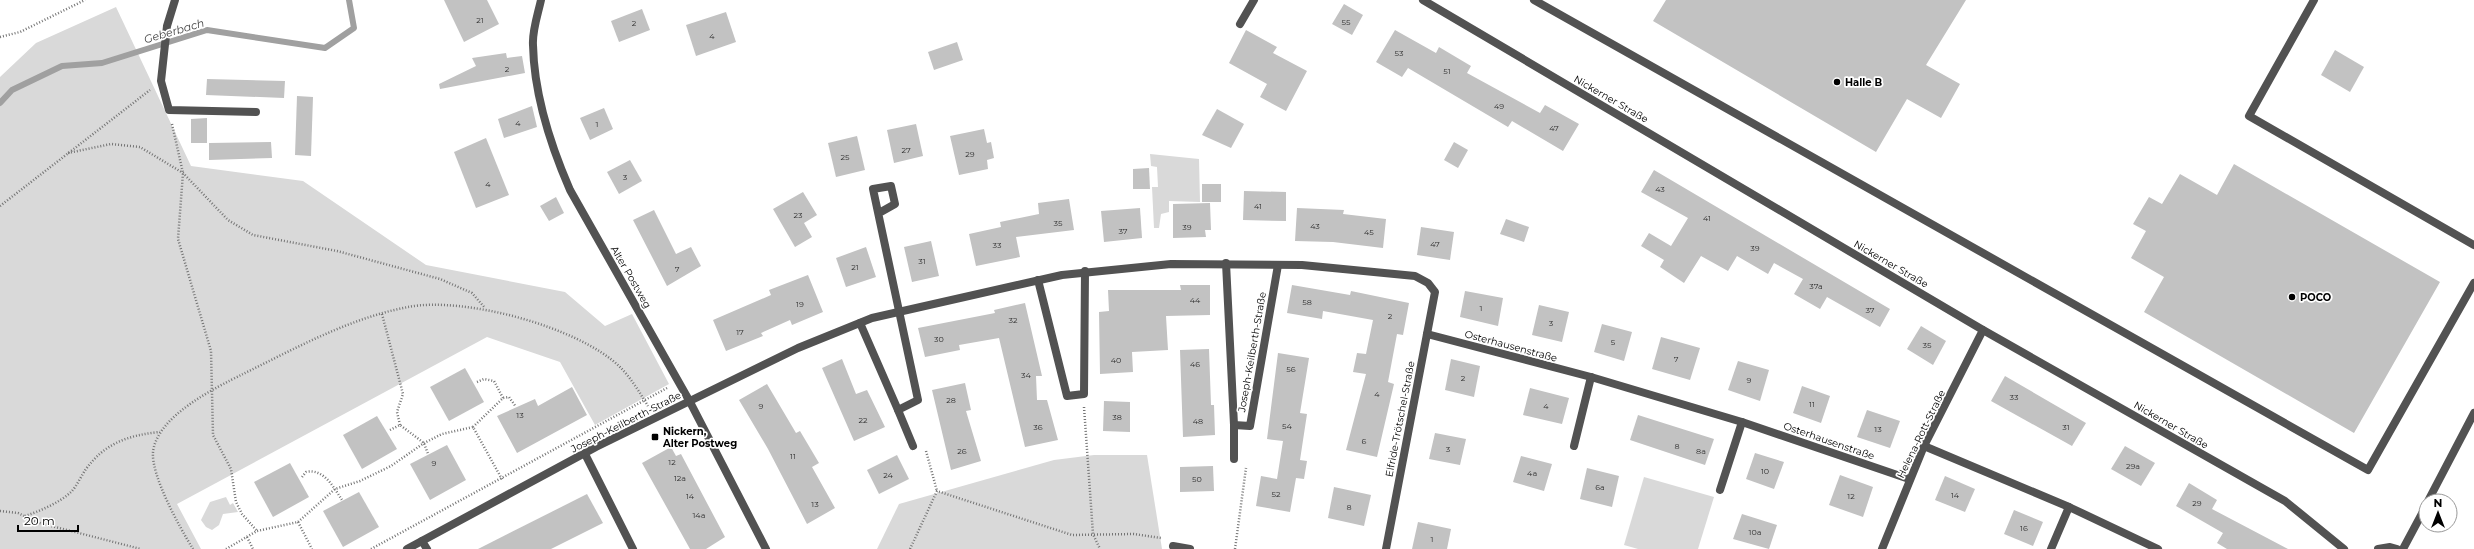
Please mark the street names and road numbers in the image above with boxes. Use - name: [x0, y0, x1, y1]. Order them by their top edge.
- street label: Nickerner Straße: [1571, 72, 1651, 126]
- street label: Nickerner Straße: [1851, 237, 1931, 291]
- street label: Alter Postweg: [608, 243, 654, 311]
- street label: Joseph-Keilberth-Straße: [1235, 291, 1269, 414]
- street label: Osterhausenstraße: [1463, 327, 1559, 365]
- street label: Elfride-Trötschel-Straße: [1382, 360, 1418, 478]
- street label: Helena-Rott-Straße: [1894, 388, 1948, 480]
- street label: Joseph-Keilberth-Straße: [568, 389, 683, 456]
- street label: Nickerner Straße: [2131, 398, 2211, 452]
- street label: Osterhausenstraße: [1782, 419, 1876, 463]

